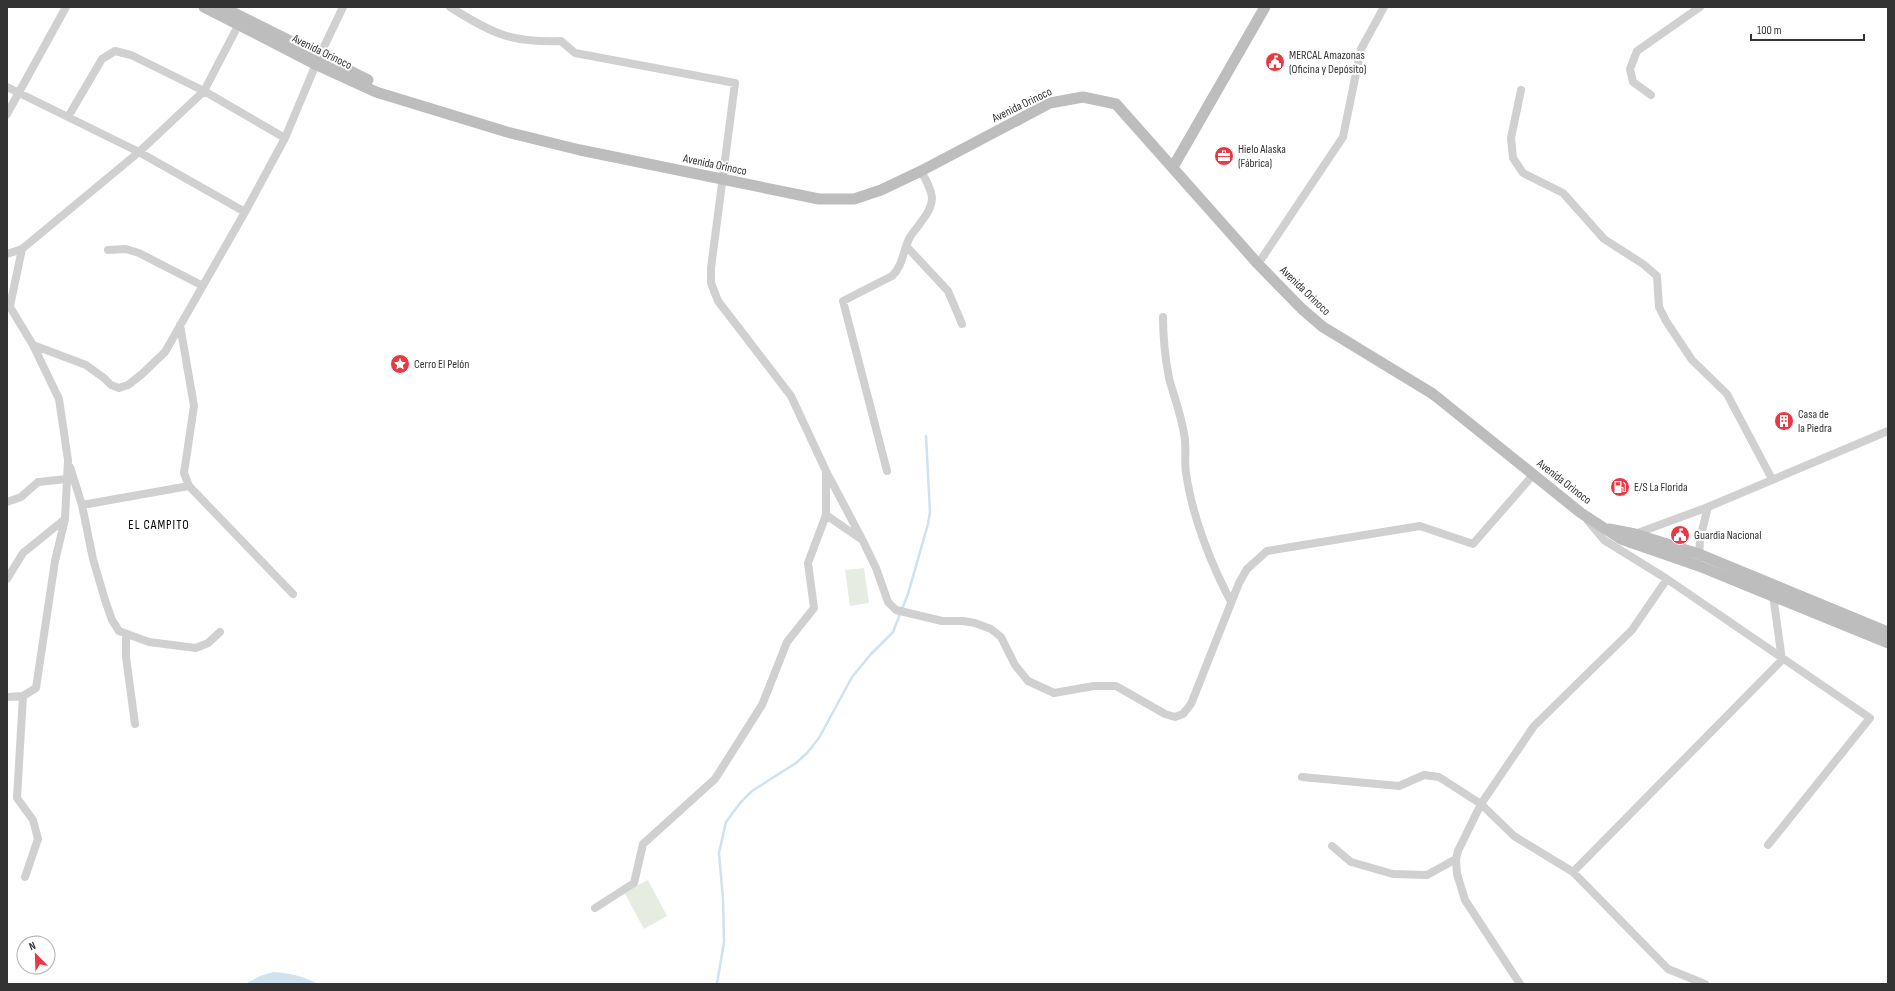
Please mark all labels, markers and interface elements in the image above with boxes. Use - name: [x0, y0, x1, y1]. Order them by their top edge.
- scale bar: [1751, 16, 1864, 42]
- text: 100 m: [1757, 23, 1782, 38]
- street label: Avenida Orinoco: [289, 31, 354, 73]
- place label: MERCAL Amazonas (Oficina y Depósito): [1289, 48, 1366, 77]
- public building icon: MERCAL Amazonas (Oficina y Depósito): [1264, 51, 1286, 73]
- street label: Avenida Orinoco: [989, 84, 1054, 126]
- place label: Hielo Alaska (Fábrica): [1238, 142, 1286, 171]
- office icon: Hielo Alaska (Fábrica): [1213, 145, 1235, 167]
- street label: Avenida Orinoco: [681, 151, 748, 179]
- street label: Avenida Orinoco: [1276, 262, 1333, 319]
- place icon: Cerro El Pelón: [389, 353, 411, 375]
- place label: Cerro El Pelón: [414, 357, 469, 372]
- place label: Casa de la Piedra: [1798, 407, 1832, 436]
- building icon: Casa de la Piedra: [1773, 410, 1795, 432]
- street label: Avenida Orinoco: [1533, 456, 1594, 508]
- fuel station icon: E/S La Florida: [1609, 476, 1631, 498]
- place label: E/S La Florida: [1634, 480, 1688, 495]
- district label: EL CAMPITO: [128, 517, 190, 533]
- public building icon: Guardia Nacional: [1669, 524, 1691, 546]
- place label: Guardia Nacional: [1694, 528, 1761, 543]
- north arrow: [16, 935, 56, 975]
- text: N: [27, 939, 38, 953]

